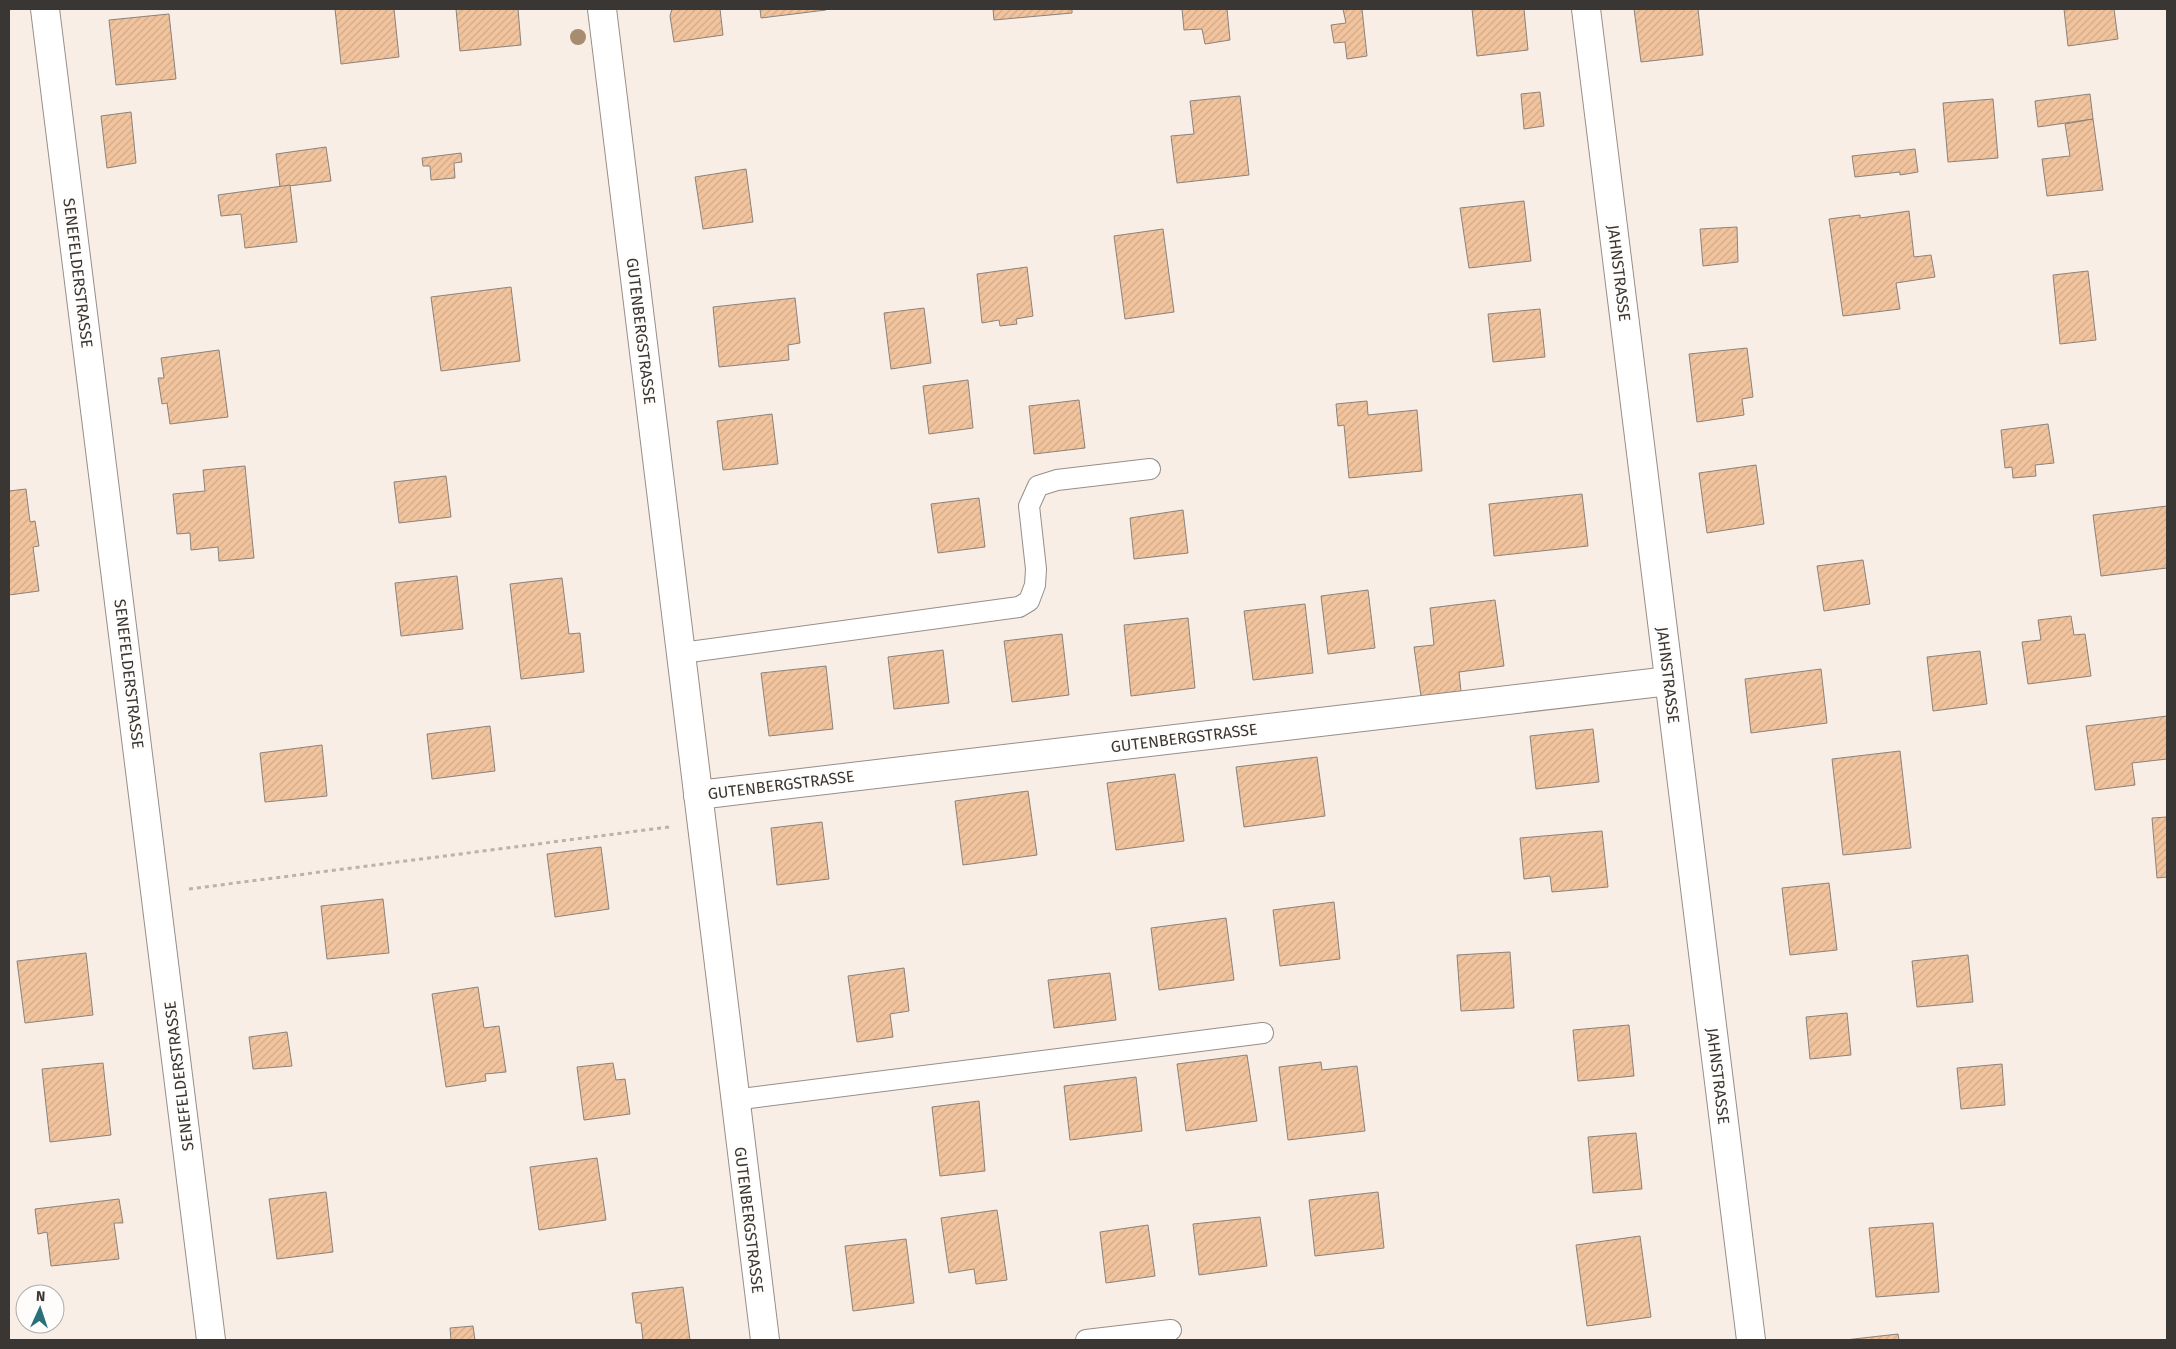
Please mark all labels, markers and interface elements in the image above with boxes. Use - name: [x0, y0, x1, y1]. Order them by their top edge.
- street label: SENEFELDERSTRASSE: [59, 197, 97, 349]
- street label: JAHNSTRASSE: [1604, 224, 1634, 322]
- street label: GUTENBERGSTRASSE: [623, 257, 659, 405]
- street label: SENEFELDERSTRASSE: [110, 598, 148, 750]
- street label: JAHNSTRASSE: [1653, 626, 1683, 724]
- street label: GUTENBERGSTRASSE: [1110, 720, 1258, 756]
- street label: GUTENBERGSTRASSE: [707, 767, 855, 803]
- street label: SENEFELDERSTRASSE: [160, 1000, 198, 1152]
- street label: JAHNSTRASSE: [1703, 1027, 1733, 1125]
- street label: GUTENBERGSTRASSE: [731, 1146, 767, 1294]
- north arrow: [15, 1284, 65, 1334]
- text: N: [36, 1288, 46, 1305]

